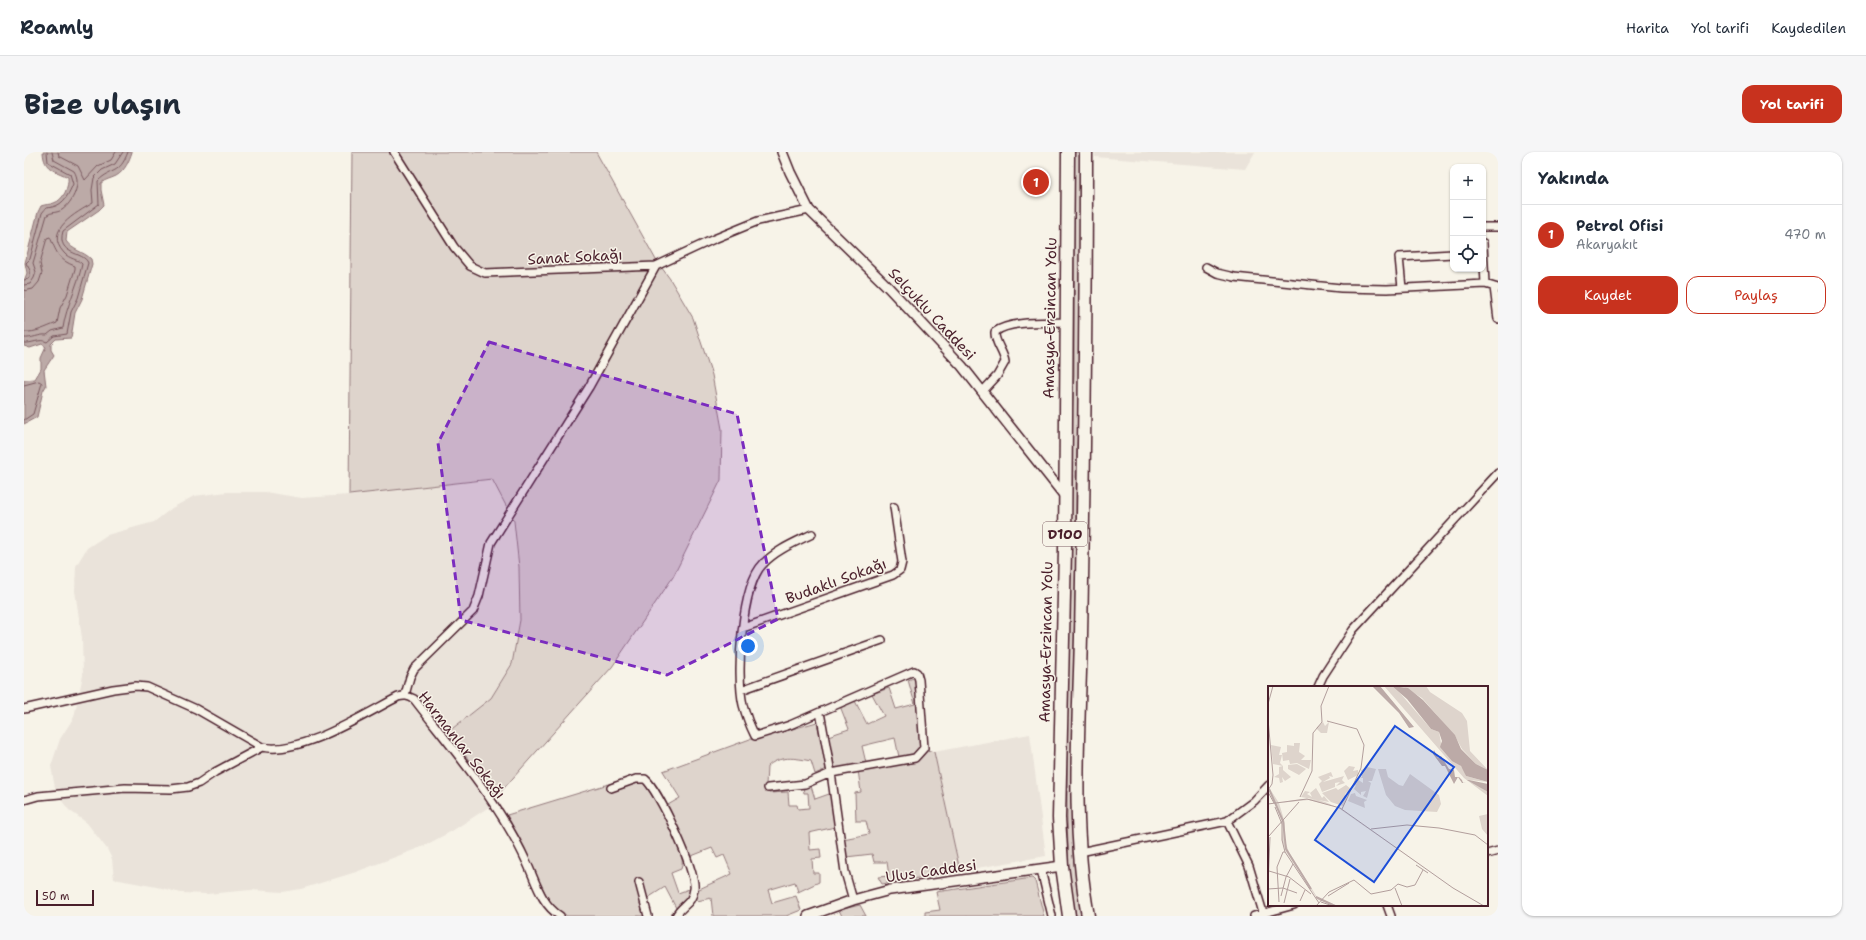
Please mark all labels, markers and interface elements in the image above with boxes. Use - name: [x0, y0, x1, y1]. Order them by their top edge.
- text: Roamly: [20, 15, 94, 40]
- text: Harita: [1626, 19, 1669, 37]
- text: Yol tarifi: [1691, 19, 1749, 37]
- text: Kaydedilen: [1771, 19, 1846, 37]
- text: Bize ulaşın: [24, 85, 181, 123]
- button: Yol tarifi: [1742, 85, 1842, 123]
- map controls: [1450, 164, 1486, 272]
- button: +: [1450, 164, 1486, 200]
- pin: 1: [1023, 167, 1049, 197]
- text: Yakında: [1538, 167, 1609, 189]
- button: −: [1450, 200, 1486, 236]
- text: Petrol Ofisi: [1576, 216, 1663, 236]
- text: 1: [1548, 226, 1554, 243]
- text: 470 m: [1784, 226, 1826, 243]
- button: locate: [1450, 236, 1486, 272]
- text: Akaryakıt: [1576, 236, 1638, 253]
- street label: Amasya-Erzincan Yolu: [1039, 237, 1061, 399]
- street label: Sanat Sokağı: [527, 245, 623, 269]
- street label: Selçuklu Caddesi: [884, 263, 980, 365]
- button: Kaydet: [1538, 276, 1678, 314]
- button: Paylaş: [1686, 276, 1826, 314]
- road number: D100: [1043, 522, 1087, 546]
- street label: Budaklı Sokağı: [783, 553, 889, 609]
- street label: Amasya-Erzincan Yolu: [1035, 561, 1057, 723]
- your location: [738, 636, 758, 656]
- inset map: [1268, 686, 1488, 906]
- street label: Harmanlar Sokağı: [414, 687, 510, 803]
- street label: Ulus Caddesi: [884, 855, 978, 887]
- scale bar: [36, 888, 94, 907]
- text: 50 m: [42, 889, 70, 904]

